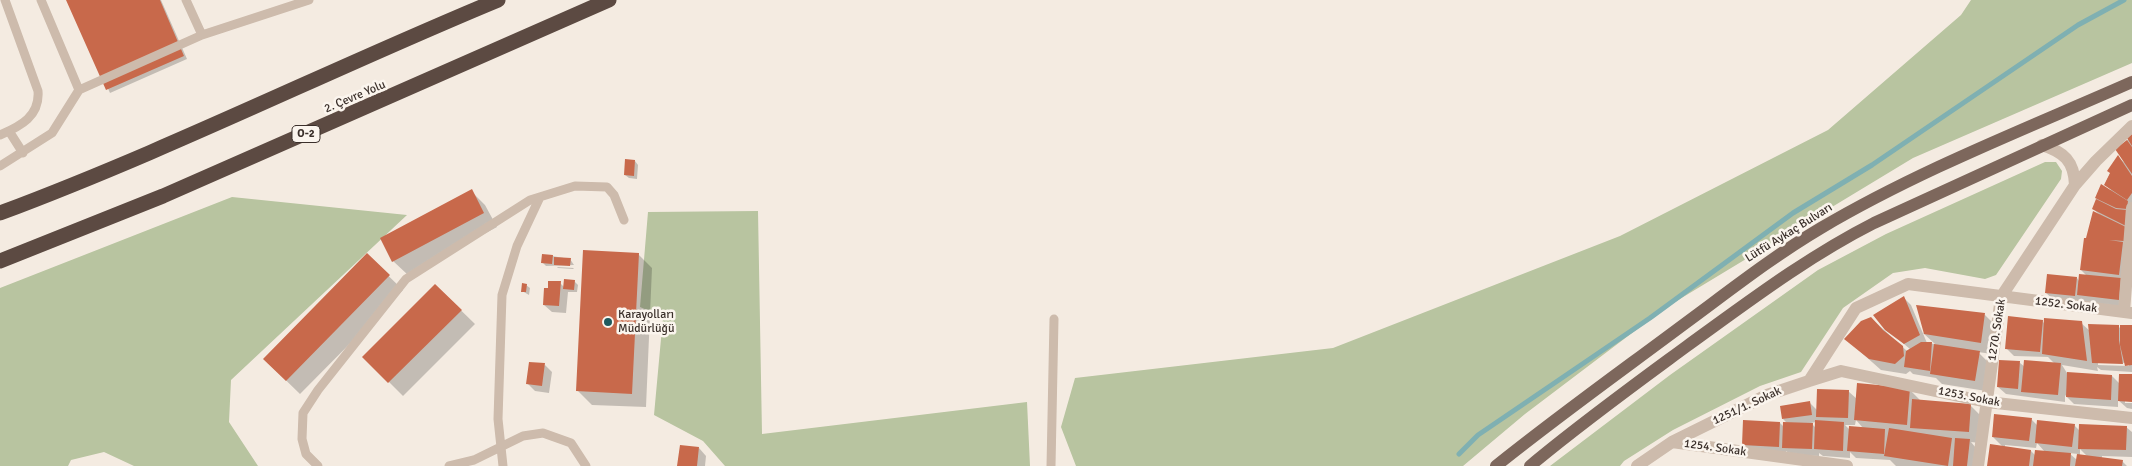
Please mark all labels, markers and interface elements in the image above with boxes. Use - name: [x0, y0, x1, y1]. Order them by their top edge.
- street label: 2. Çevre Yolu: [322, 78, 388, 116]
- road number: O-2: [292, 126, 320, 142]
- street label: Lütfü Aykaç Bulvarı: [1743, 200, 1835, 266]
- street label: 1252. Sokak: [2034, 294, 2098, 316]
- street label: 1270. Sokak: [1985, 298, 2009, 362]
- place label: Karayolları Müdürlüğü: [618, 308, 674, 336]
- marker: Karayolları Müdürlüğü: [602, 316, 614, 328]
- street label: 1251/1. Sokak: [1710, 384, 1784, 428]
- street label: 1253. Sokak: [1937, 384, 2001, 410]
- street label: 1254. Sokak: [1683, 437, 1747, 459]

